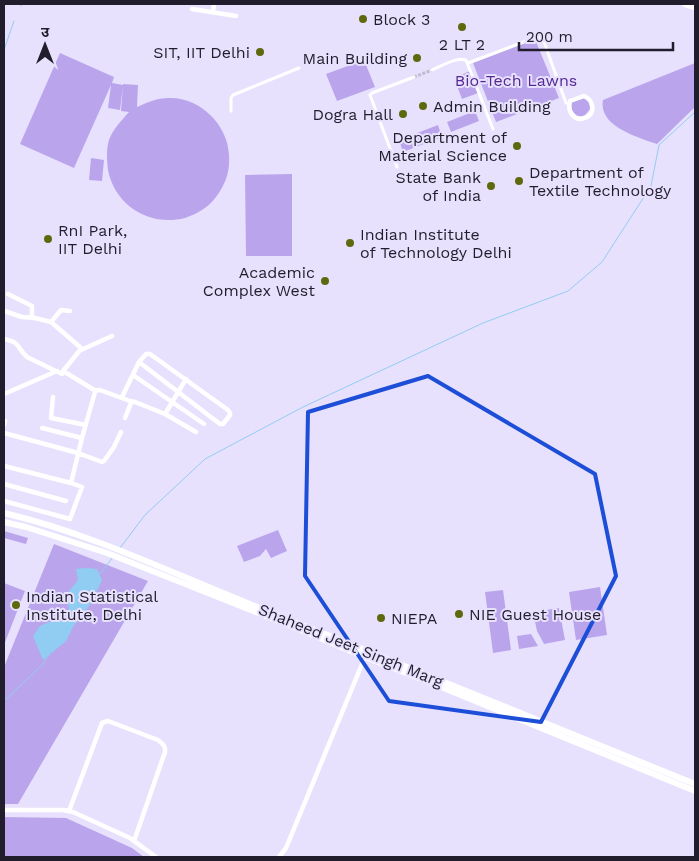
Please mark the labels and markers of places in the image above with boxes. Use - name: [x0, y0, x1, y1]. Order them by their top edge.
- place label: Block 3: [373, 10, 430, 29]
- marker: Block 3: [357, 13, 369, 25]
- marker: 2 LT 2: [456, 21, 468, 33]
- place label: 2 LT 2: [439, 35, 485, 54]
- place label: SIT, IIT Delhi: [153, 43, 250, 62]
- marker: SIT, IIT Delhi: [254, 46, 266, 58]
- place label: Main Building: [303, 49, 407, 68]
- marker: Main Building: [411, 52, 423, 64]
- place label: Admin Building: [433, 97, 551, 116]
- marker: Admin Building: [417, 100, 429, 112]
- place label: Dogra Hall: [312, 105, 393, 124]
- marker: Dogra Hall: [397, 108, 409, 120]
- place label: Department of Material Science: [378, 128, 508, 165]
- marker: Department of Material Science: [511, 140, 523, 152]
- place label: Department of Textile Technology: [529, 163, 672, 200]
- place label: State Bank of India: [395, 168, 481, 205]
- marker: Department of Textile Technology: [513, 175, 525, 187]
- marker: State Bank of India: [485, 180, 497, 192]
- place label: RnI Park, IIT Delhi: [58, 221, 127, 258]
- place label: Indian Institute of Technology Delhi: [360, 225, 512, 262]
- marker: RnI Park, IIT Delhi: [42, 233, 54, 245]
- marker: Indian Institute of Technology Delhi: [344, 237, 356, 249]
- place label: Academic Complex West: [203, 263, 315, 300]
- marker: Academic Complex West: [319, 275, 331, 287]
- place label: Indian Statistical Institute, Delhi: [26, 587, 158, 624]
- marker: Indian Statistical Institute, Delhi: [10, 599, 22, 611]
- place label: NIE Guest House: [469, 605, 601, 624]
- marker: NIE Guest House: [453, 608, 465, 620]
- place label: NIEPA: [391, 609, 438, 628]
- marker: NIEPA: [375, 612, 387, 624]

